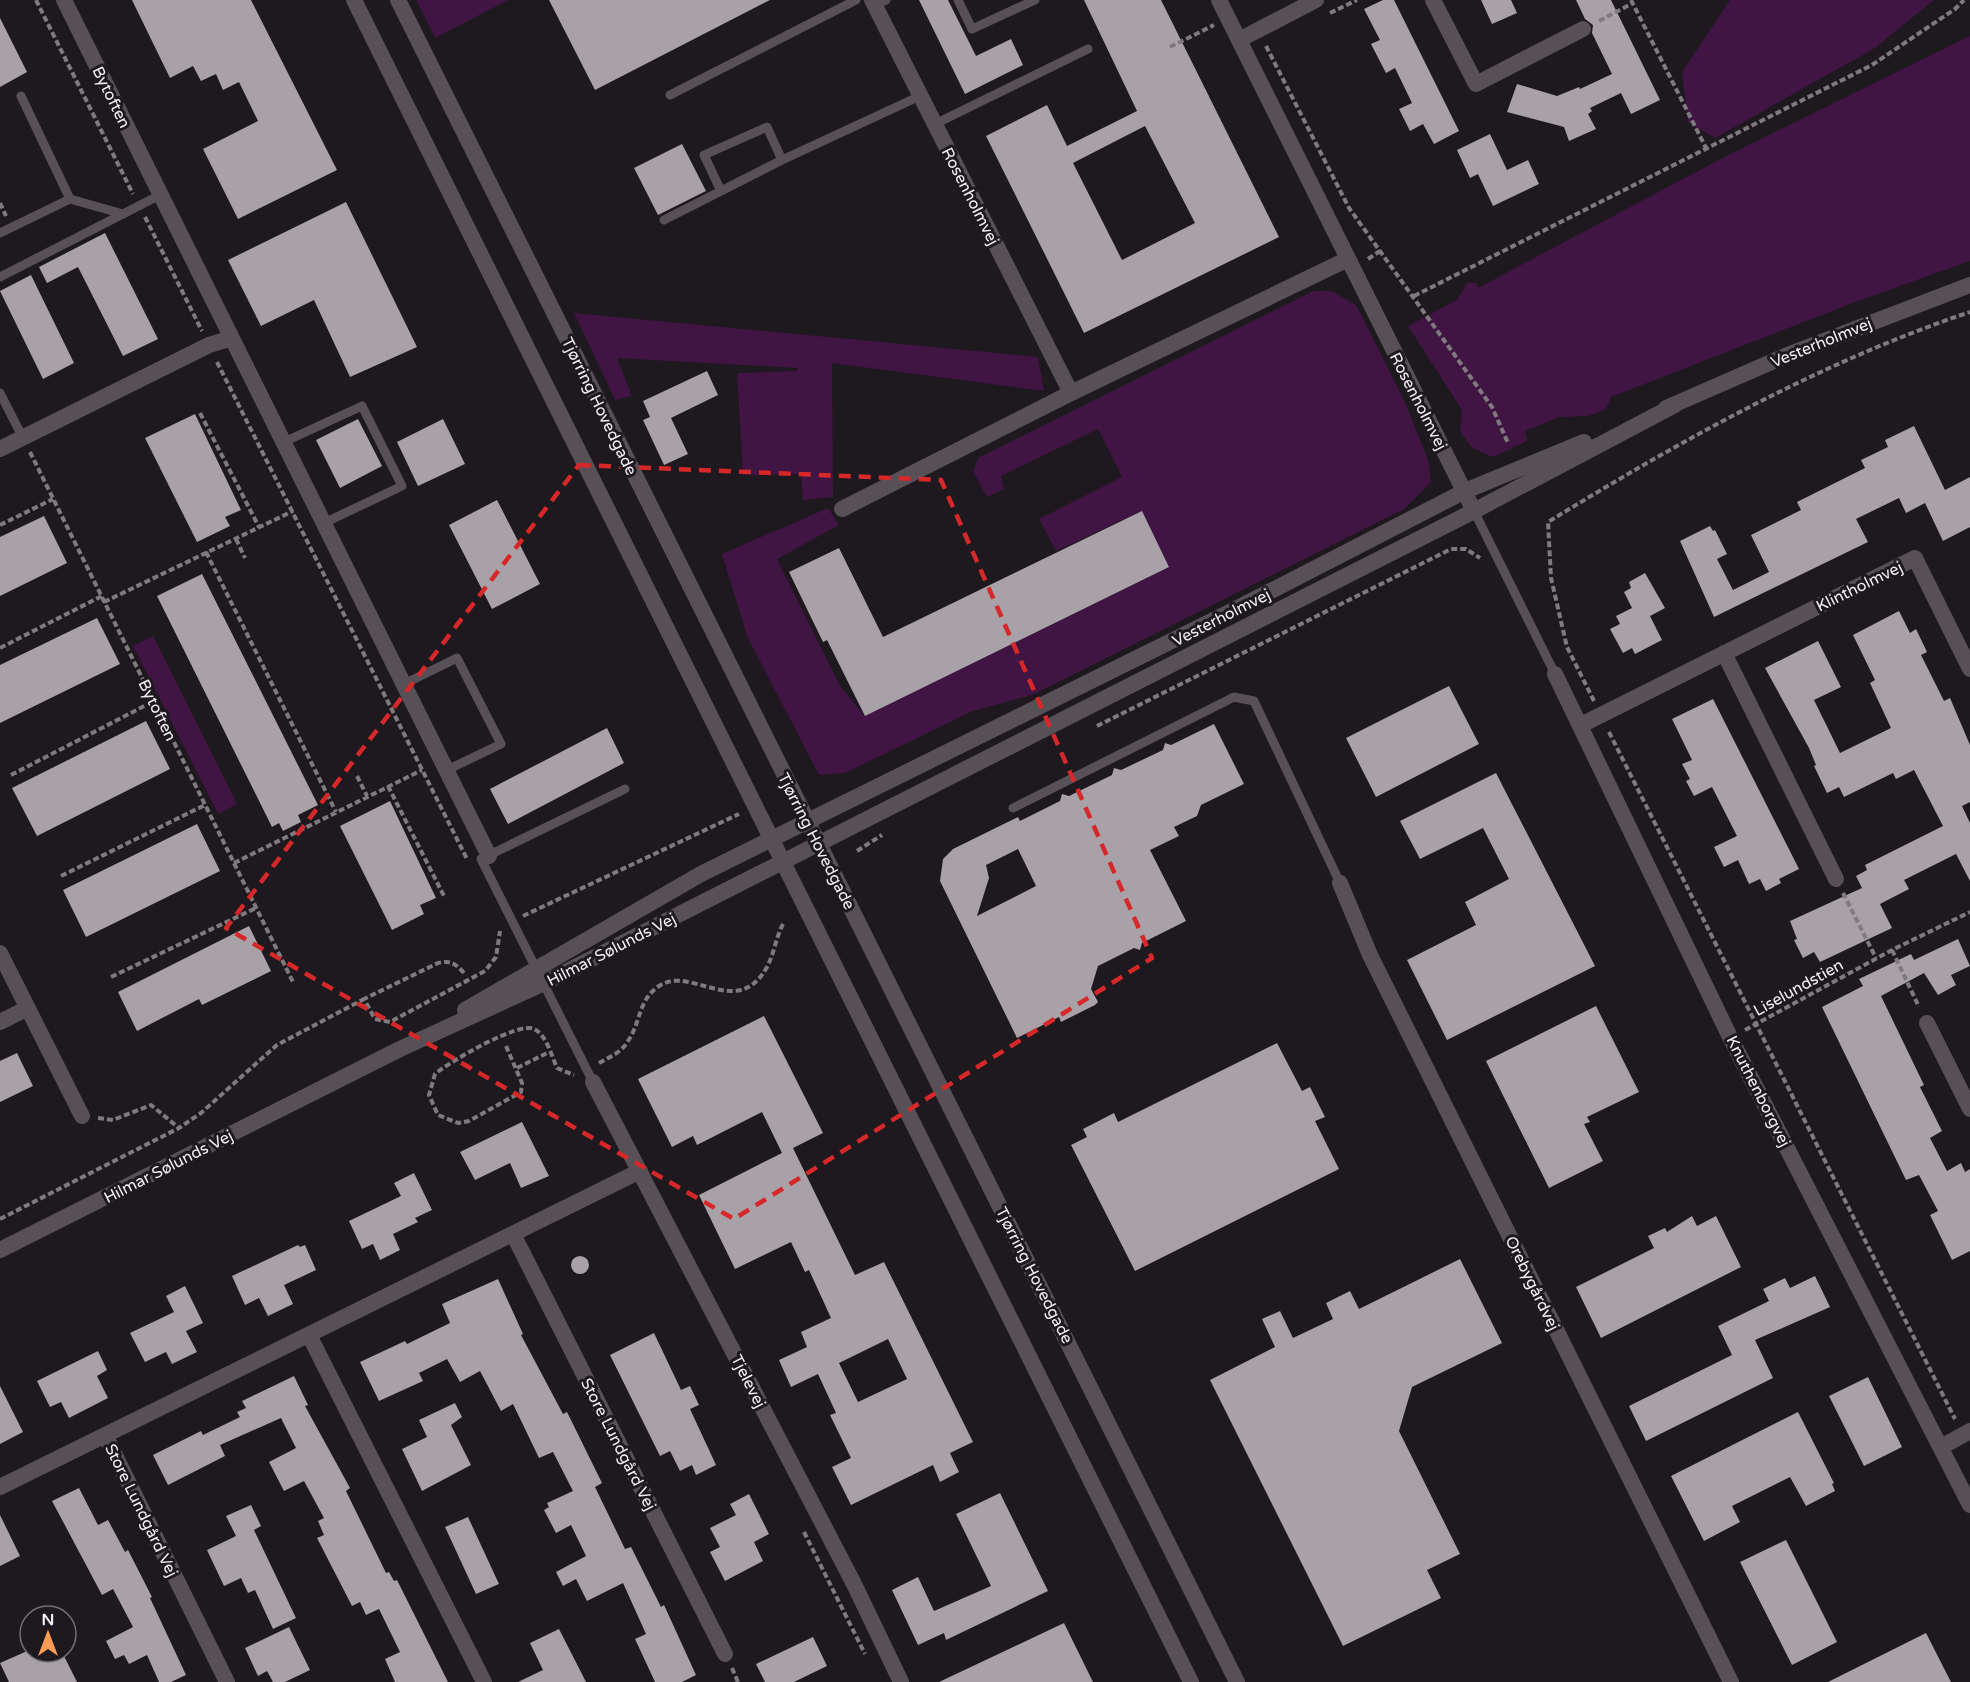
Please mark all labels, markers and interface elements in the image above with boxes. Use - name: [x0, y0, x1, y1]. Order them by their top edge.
- street label: Bytoften: [88, 63, 135, 132]
- street label: Rosenholmvej: [937, 144, 1003, 249]
- street label: Vesterholmvej: [1768, 314, 1875, 372]
- street label: Tjørring Hovedgade: [557, 334, 641, 479]
- street label: Rosenholmvej: [1385, 349, 1451, 454]
- street label: Klintholmvej: [1813, 557, 1906, 616]
- street label: Vesterholmvej: [1169, 585, 1274, 651]
- street label: Bytoften: [134, 676, 181, 745]
- street label: Tjørring Hovedgade: [773, 770, 859, 913]
- street label: Hilmar Sølunds Vej: [544, 909, 679, 991]
- street label: Liselundstien: [1750, 955, 1847, 1021]
- street label: Knuthenborgvej: [1721, 1033, 1795, 1150]
- street label: Hilmar Sølunds Vej: [101, 1126, 236, 1208]
- street label: Tjørring Hovedgade: [991, 1204, 1077, 1347]
- street label: Orebygårdvej: [1501, 1233, 1564, 1334]
- street label: Tjelevej: [726, 1351, 770, 1411]
- street label: Store Lundgård Vej: [576, 1375, 660, 1514]
- street label: Store Lundgård Vej: [100, 1441, 182, 1580]
- north arrow: [18, 1604, 78, 1664]
- text: N: [42, 1610, 54, 1630]

